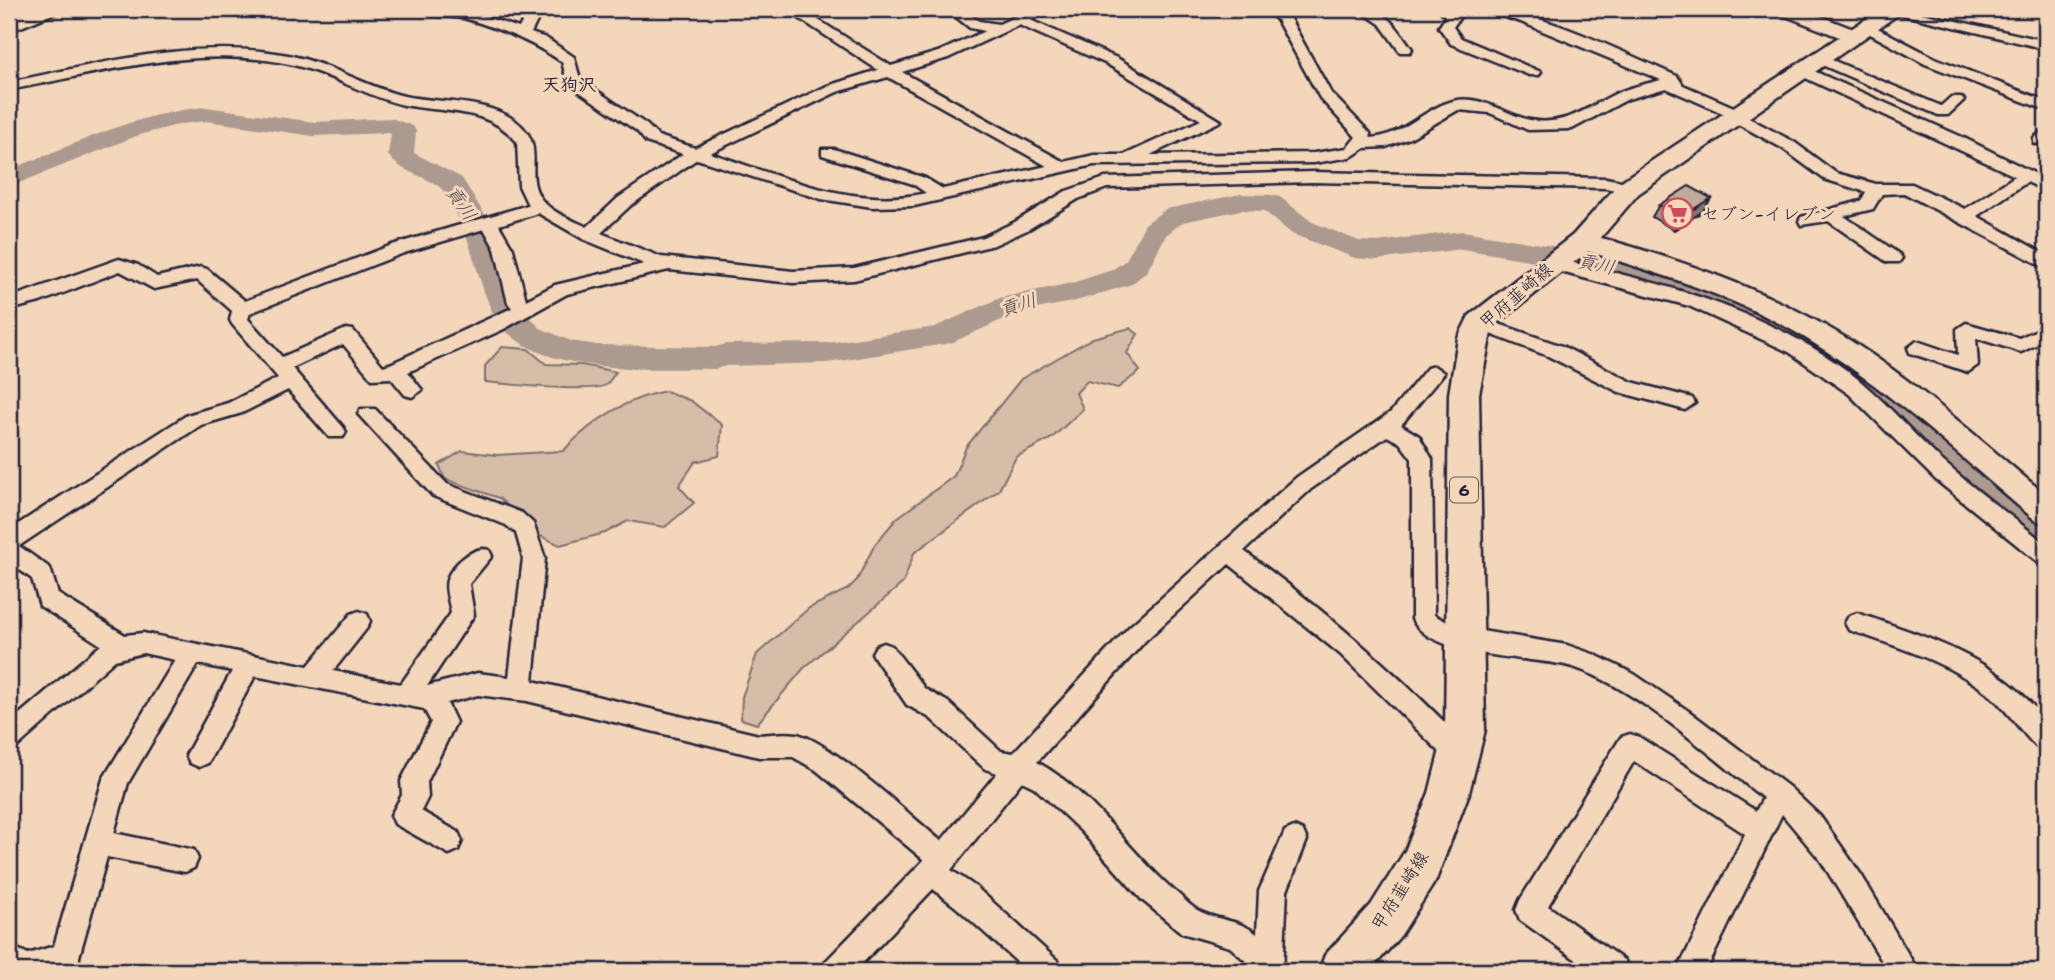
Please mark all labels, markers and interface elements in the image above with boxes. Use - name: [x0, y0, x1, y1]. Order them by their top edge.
- district label: 天狗沢: [542, 73, 596, 97]
- water label: 貢川: [440, 180, 482, 226]
- supermarket icon: セブン-イレブン: [1661, 197, 1695, 231]
- place label: セブン-イレブン: [1701, 202, 1836, 226]
- water label: 貢川: [1575, 248, 1617, 280]
- street label: 甲府韮崎線: [1474, 257, 1558, 335]
- water label: 貢川: [996, 287, 1040, 323]
- road number: 6: [1450, 477, 1478, 503]
- street label: 甲府韮崎線: [1366, 846, 1434, 936]

